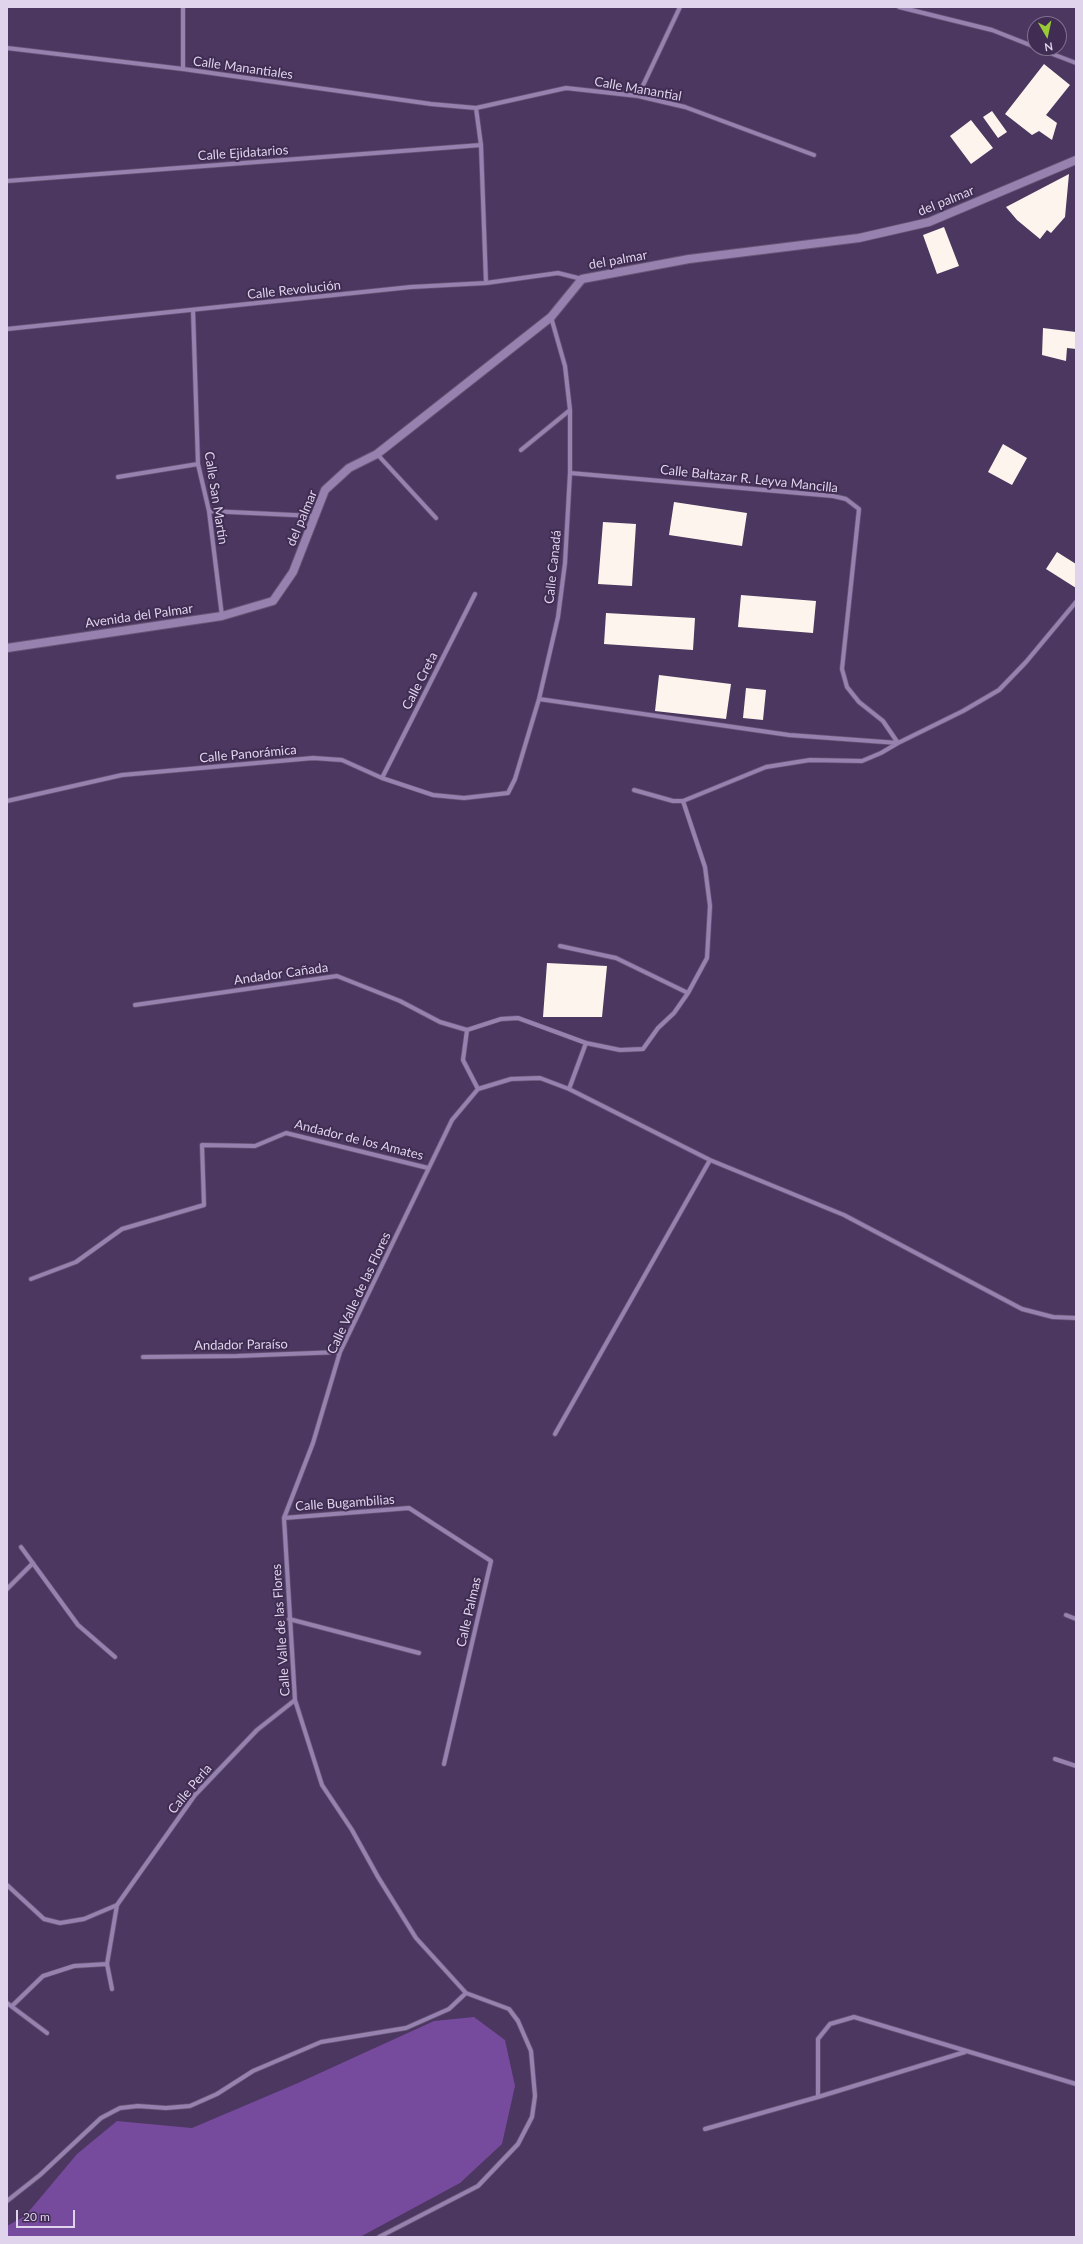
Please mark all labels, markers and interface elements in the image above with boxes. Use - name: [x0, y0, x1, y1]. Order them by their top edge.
- north arrow: [1027, 16, 1067, 56]
- text: N: [1044, 40, 1054, 54]
- street label: Calle Manantiales: [192, 53, 294, 83]
- street label: Calle Manantial: [593, 74, 683, 104]
- street label: Calle Ejidatarios: [197, 142, 289, 164]
- street label: del palmar: [916, 183, 976, 219]
- street label: del palmar: [587, 247, 649, 273]
- street label: Calle Revolución: [246, 277, 342, 303]
- street label: Calle San Martín: [201, 450, 231, 546]
- street label: Calle Baltazar R. Leyva Mancilla: [659, 462, 839, 496]
- street label: del palmar: [283, 488, 321, 548]
- street label: Calle Canadá: [541, 529, 565, 605]
- street label: Avenida del Palmar: [84, 601, 194, 631]
- street label: Calle Creta: [399, 650, 441, 712]
- street label: Calle Panorámica: [199, 742, 297, 766]
- street label: Andador Cañada: [233, 960, 329, 988]
- street label: Andador de los Amates: [293, 1116, 425, 1164]
- street label: Calle Valle de las Flores: [324, 1230, 394, 1356]
- street label: Andador Paraíso: [194, 1336, 288, 1354]
- street label: Calle Bugambilias: [295, 1492, 395, 1514]
- street label: Calle Valle de las Flores: [269, 1563, 293, 1697]
- street label: Calle Palmas: [453, 1575, 485, 1649]
- street label: Calle Perla: [165, 1761, 215, 1817]
- scale bar: [18, 2202, 77, 2228]
- text: 20 m: [23, 2209, 50, 2224]

